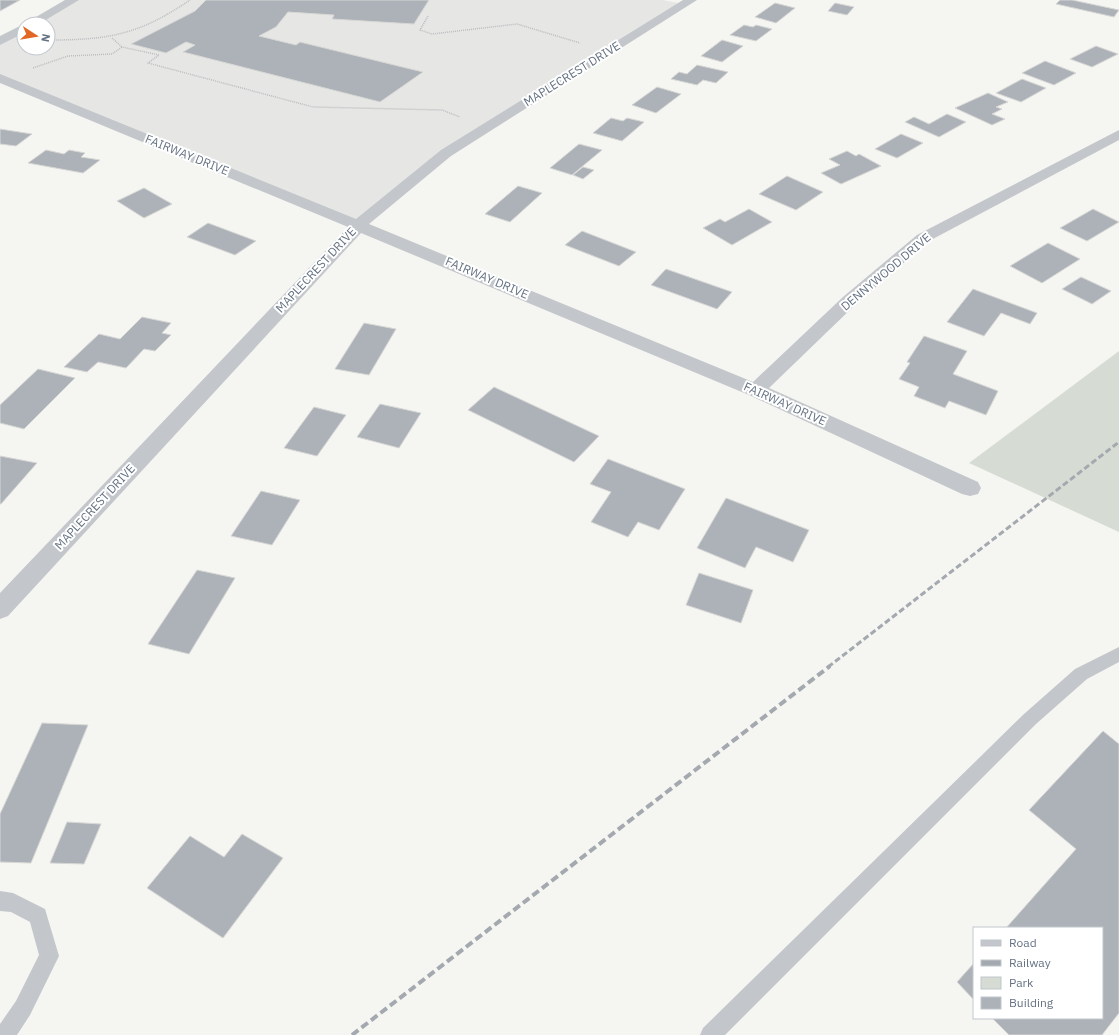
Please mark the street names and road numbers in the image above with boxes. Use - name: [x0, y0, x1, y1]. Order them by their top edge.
- street label: MAPLECREST DRIVE: [521, 38, 623, 109]
- street label: FAIRWAY DRIVE: [143, 131, 231, 178]
- street label: MAPLECREST DRIVE: [272, 224, 359, 315]
- street label: DENNYWOOD DRIVE: [838, 230, 934, 314]
- street label: FAIRWAY DRIVE: [443, 253, 531, 302]
- street label: FAIRWAY DRIVE: [742, 379, 829, 428]
- street label: MAPLECREST DRIVE: [51, 461, 138, 552]

